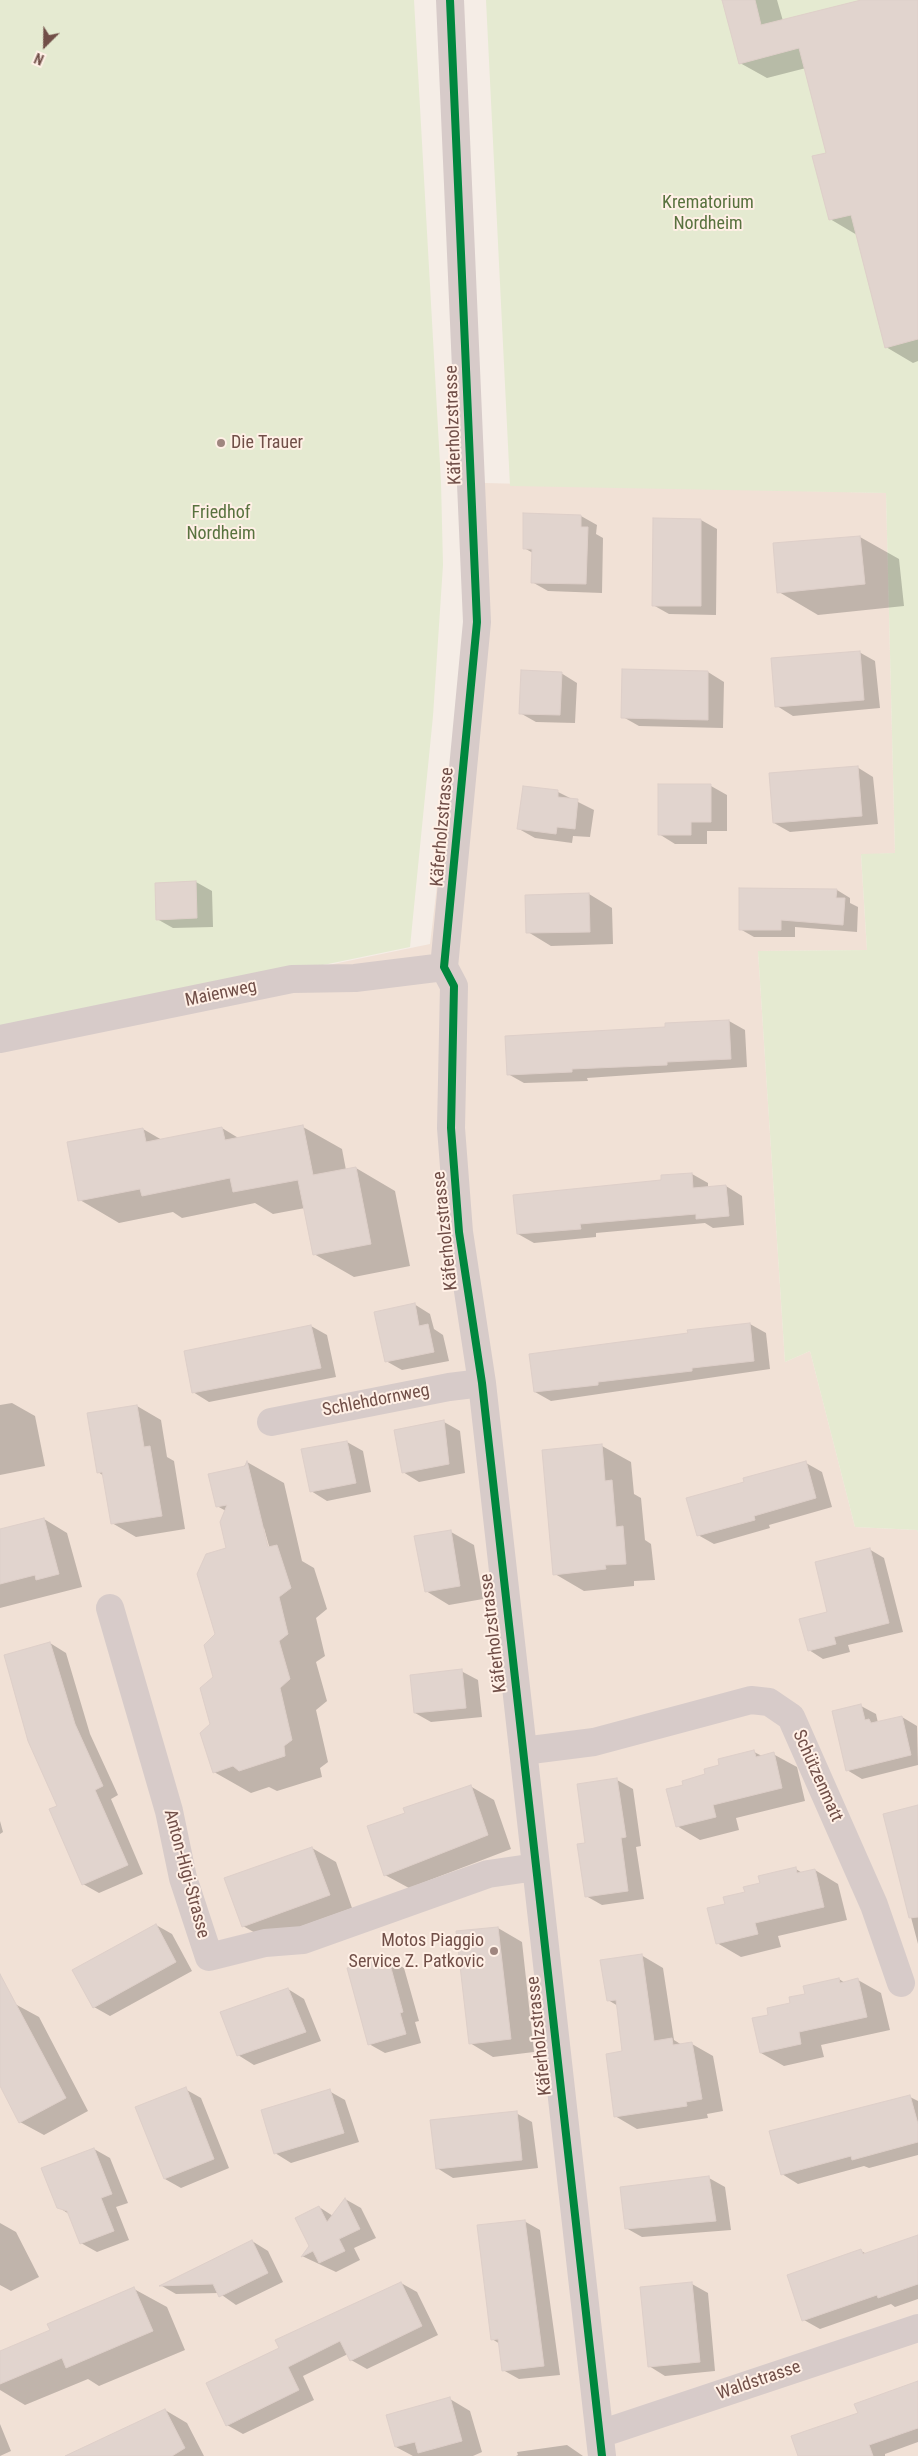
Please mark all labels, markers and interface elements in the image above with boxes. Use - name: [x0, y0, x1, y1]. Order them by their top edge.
- north arrow: [20, 20, 70, 70]
- text: N: [32, 50, 46, 68]
- park label: Krematorium Nordheim: [662, 192, 754, 234]
- street label: Käferholzstrasse: [441, 365, 467, 485]
- place label: Die Trauer: [231, 432, 303, 454]
- marker: Die Trauer: [215, 437, 227, 449]
- park label: Friedhof Nordheim: [186, 502, 256, 544]
- street label: Käferholzstrasse: [427, 766, 459, 888]
- street label: Maienweg: [183, 976, 259, 1012]
- street label: Käferholzstrasse: [429, 1170, 463, 1292]
- street label: Schlehdornweg: [321, 1380, 431, 1422]
- street label: Käferholzstrasse: [476, 1572, 512, 1694]
- street label: Schützenmatt: [787, 1727, 847, 1825]
- street label: Anton-Higi-Strasse: [158, 1807, 214, 1941]
- place label: Motos Piaggio Service Z. Patkovic: [349, 1930, 484, 1972]
- marker: Motos Piaggio Service Z. Patkovic: [488, 1945, 500, 1957]
- street label: Käferholzstrasse: [523, 1975, 557, 2097]
- street label: Waldstrasse: [714, 2357, 804, 2405]

